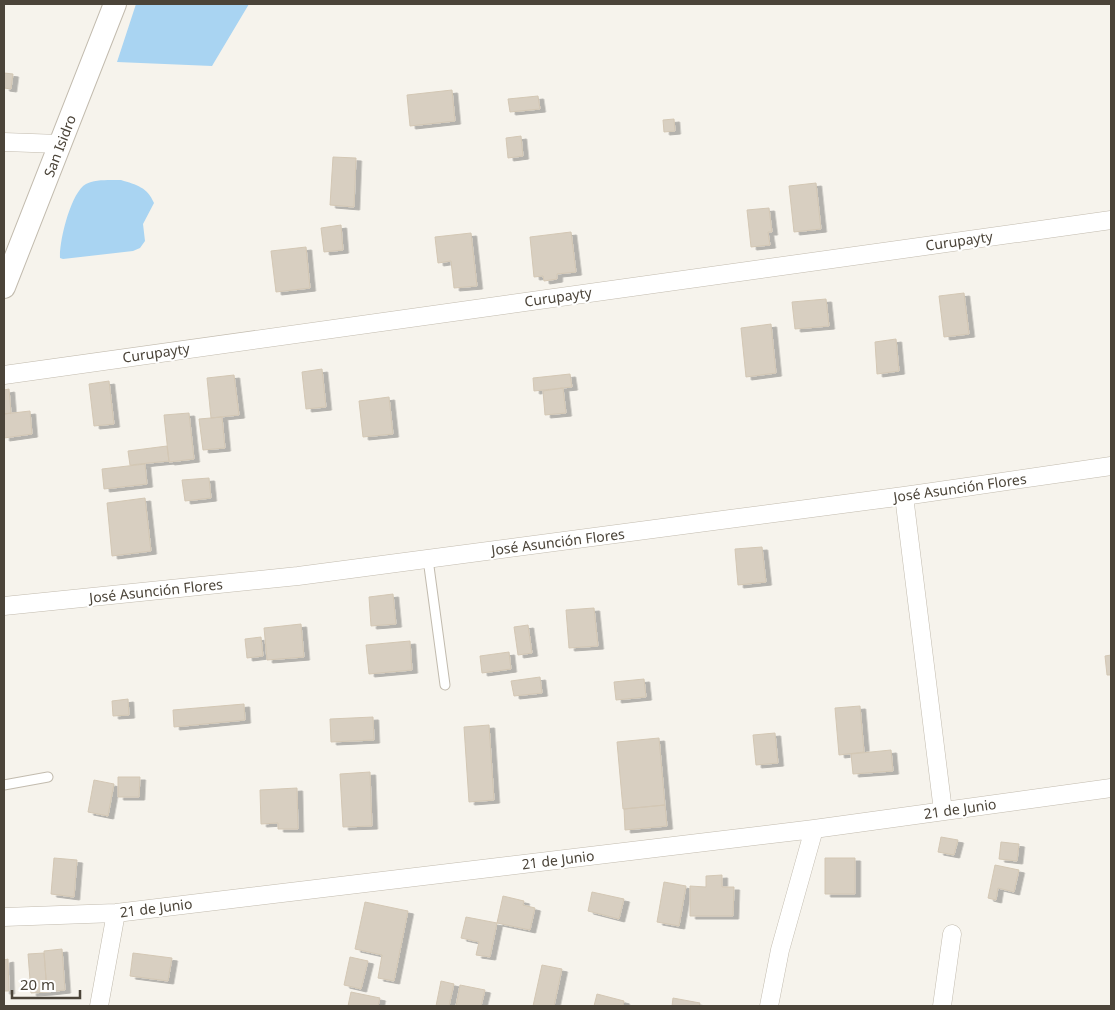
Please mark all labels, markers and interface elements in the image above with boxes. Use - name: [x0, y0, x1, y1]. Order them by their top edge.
- street label: San Isidro: [39, 112, 80, 180]
- street label: Curupayty: [924, 226, 995, 255]
- street label: Curupayty: [523, 282, 594, 311]
- street label: Curupayty: [121, 338, 192, 367]
- street label: José Asunción Flores: [890, 469, 1028, 507]
- street label: José Asunción Flores: [488, 524, 626, 559]
- street label: José Asunción Flores: [86, 574, 224, 607]
- street label: 21 de Junio: [922, 794, 997, 823]
- street label: 21 de Junio: [521, 846, 595, 873]
- street label: 21 de Junio: [119, 894, 193, 921]
- scale bar: [12, 968, 80, 1000]
- text: 20 m: [20, 974, 55, 994]

